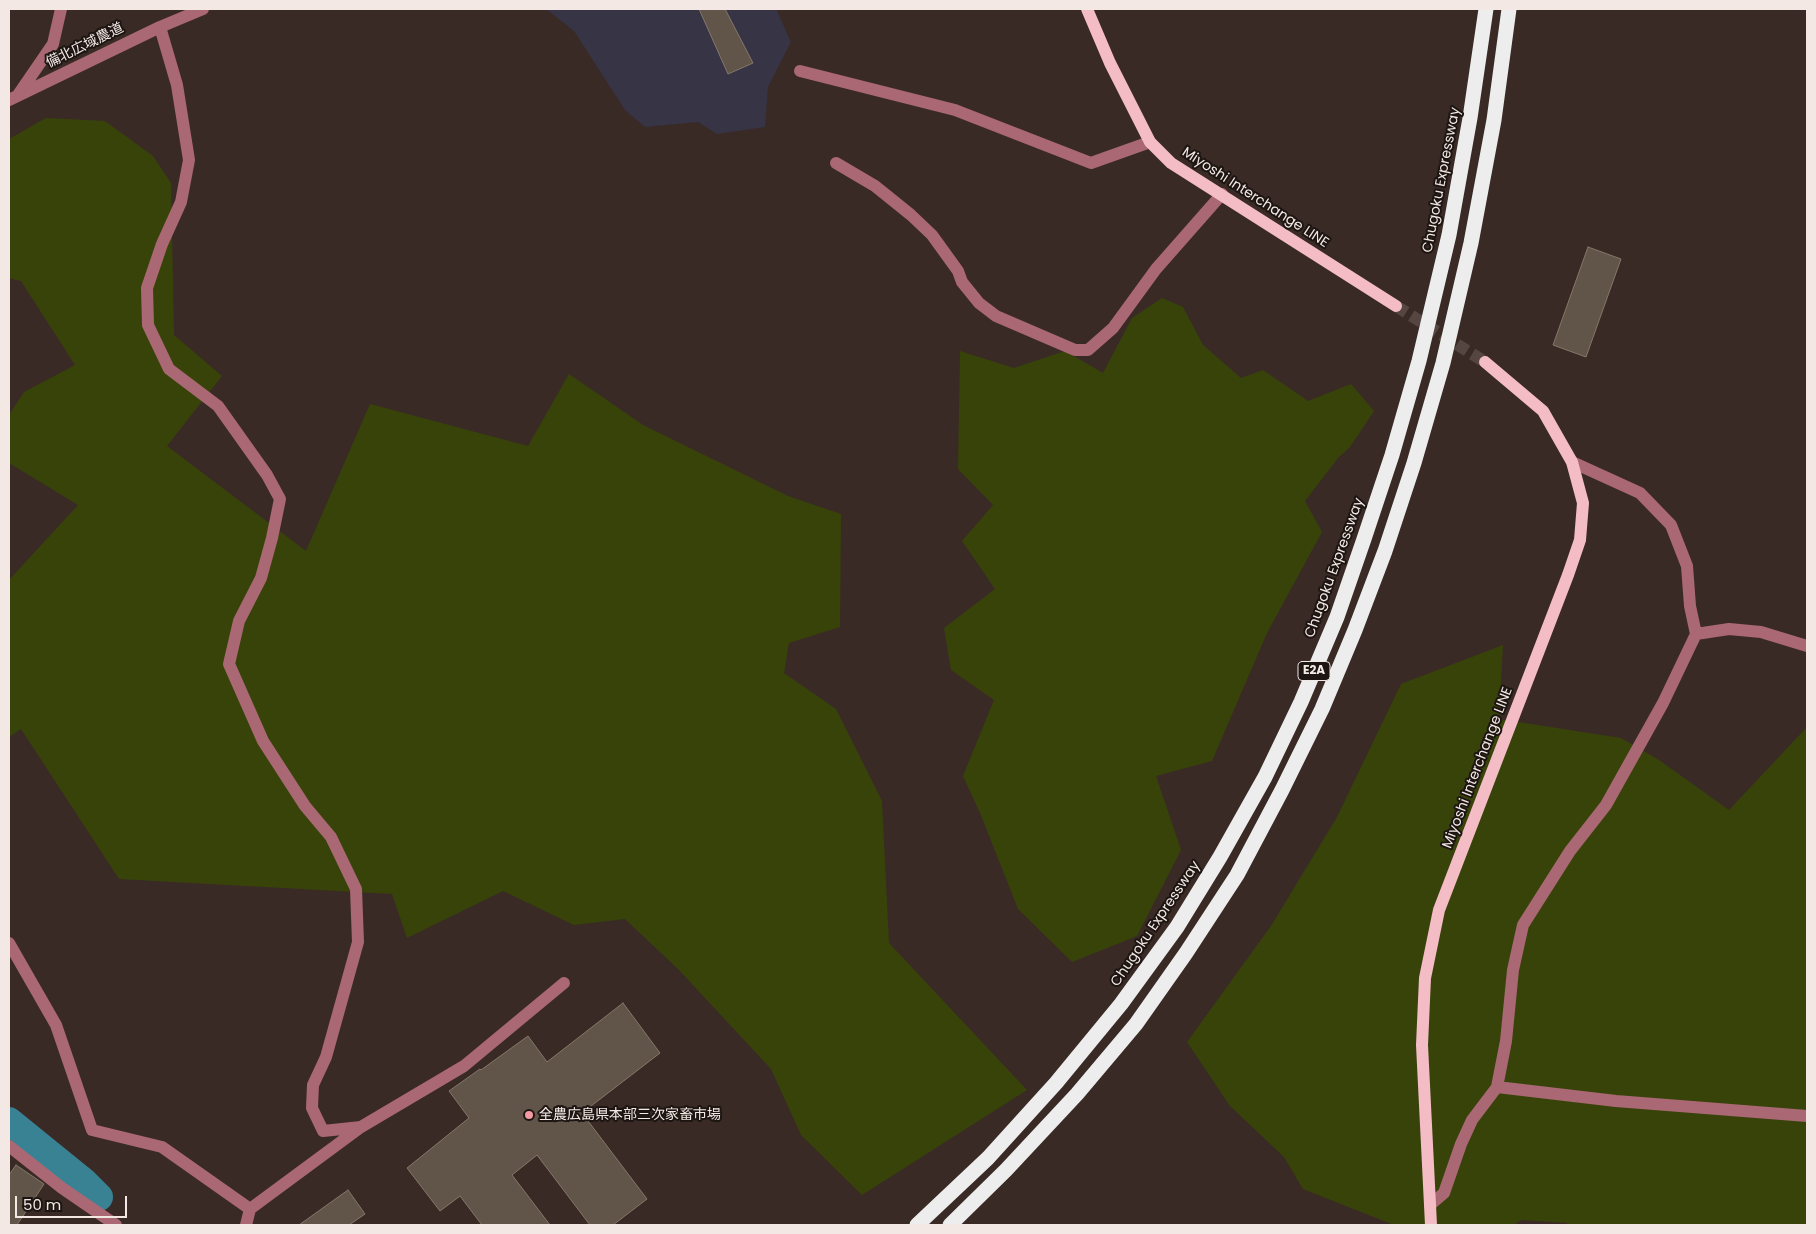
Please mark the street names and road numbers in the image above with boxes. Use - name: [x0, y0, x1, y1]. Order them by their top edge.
- street label: 備北広域農道: [44, 20, 126, 72]
- street label: Chugoku Expressway: [1420, 106, 1464, 254]
- street label: Miyoshi Interchange LINE: [1179, 144, 1331, 252]
- street label: Chugoku Expressway: [1302, 496, 1368, 640]
- road number: E2A: [1298, 661, 1330, 680]
- street label: Miyoshi Interchange LINE: [1439, 685, 1517, 851]
- street label: Chugoku Expressway: [1108, 858, 1204, 990]

